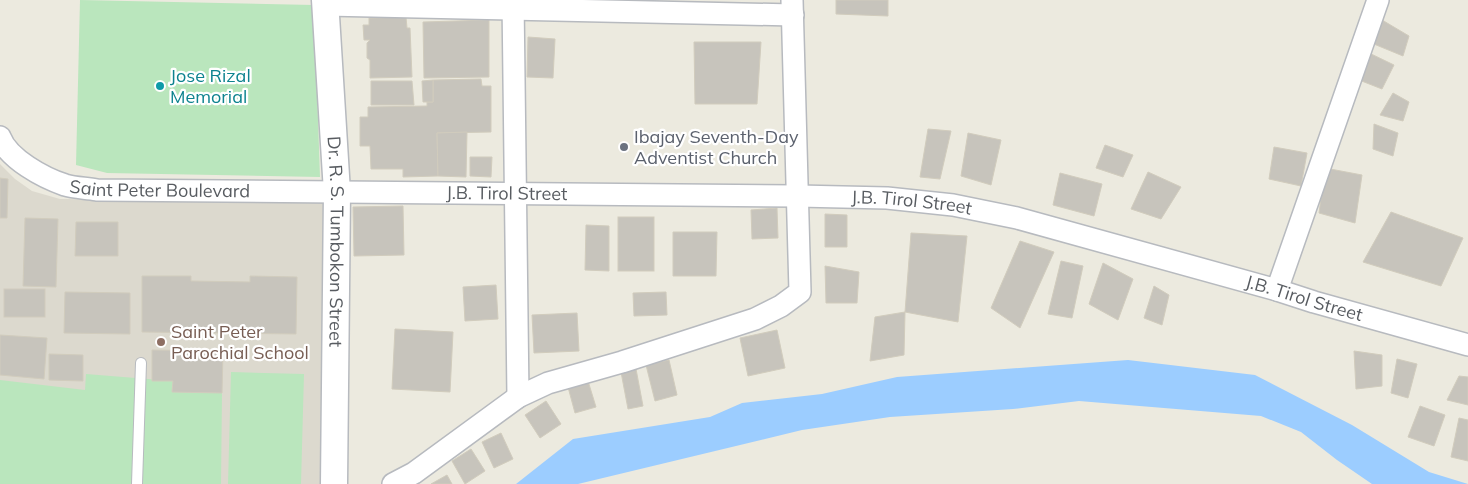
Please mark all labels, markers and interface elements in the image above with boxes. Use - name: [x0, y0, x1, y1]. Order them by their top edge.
- place label: Jose Rizal Memorial: [170, 64, 251, 108]
- marker: Jose Rizal Memorial: [154, 80, 166, 92]
- place label: Ibajay Seventh-Day Adventist Church: [634, 125, 799, 169]
- street label: Dr. R. S. Tumbokon Street: [323, 136, 349, 347]
- marker: Ibajay Seventh-Day Adventist Church: [618, 141, 630, 153]
- street label: Saint Peter Boulevard: [68, 174, 250, 202]
- street label: J.B. Tirol Street: [446, 181, 568, 205]
- street label: J.B. Tirol Street: [851, 185, 974, 220]
- street label: J.B. Tirol Street: [1243, 270, 1365, 326]
- place label: Saint Peter Parochial School: [171, 320, 309, 364]
- marker: Saint Peter Parochial School: [155, 336, 167, 348]

